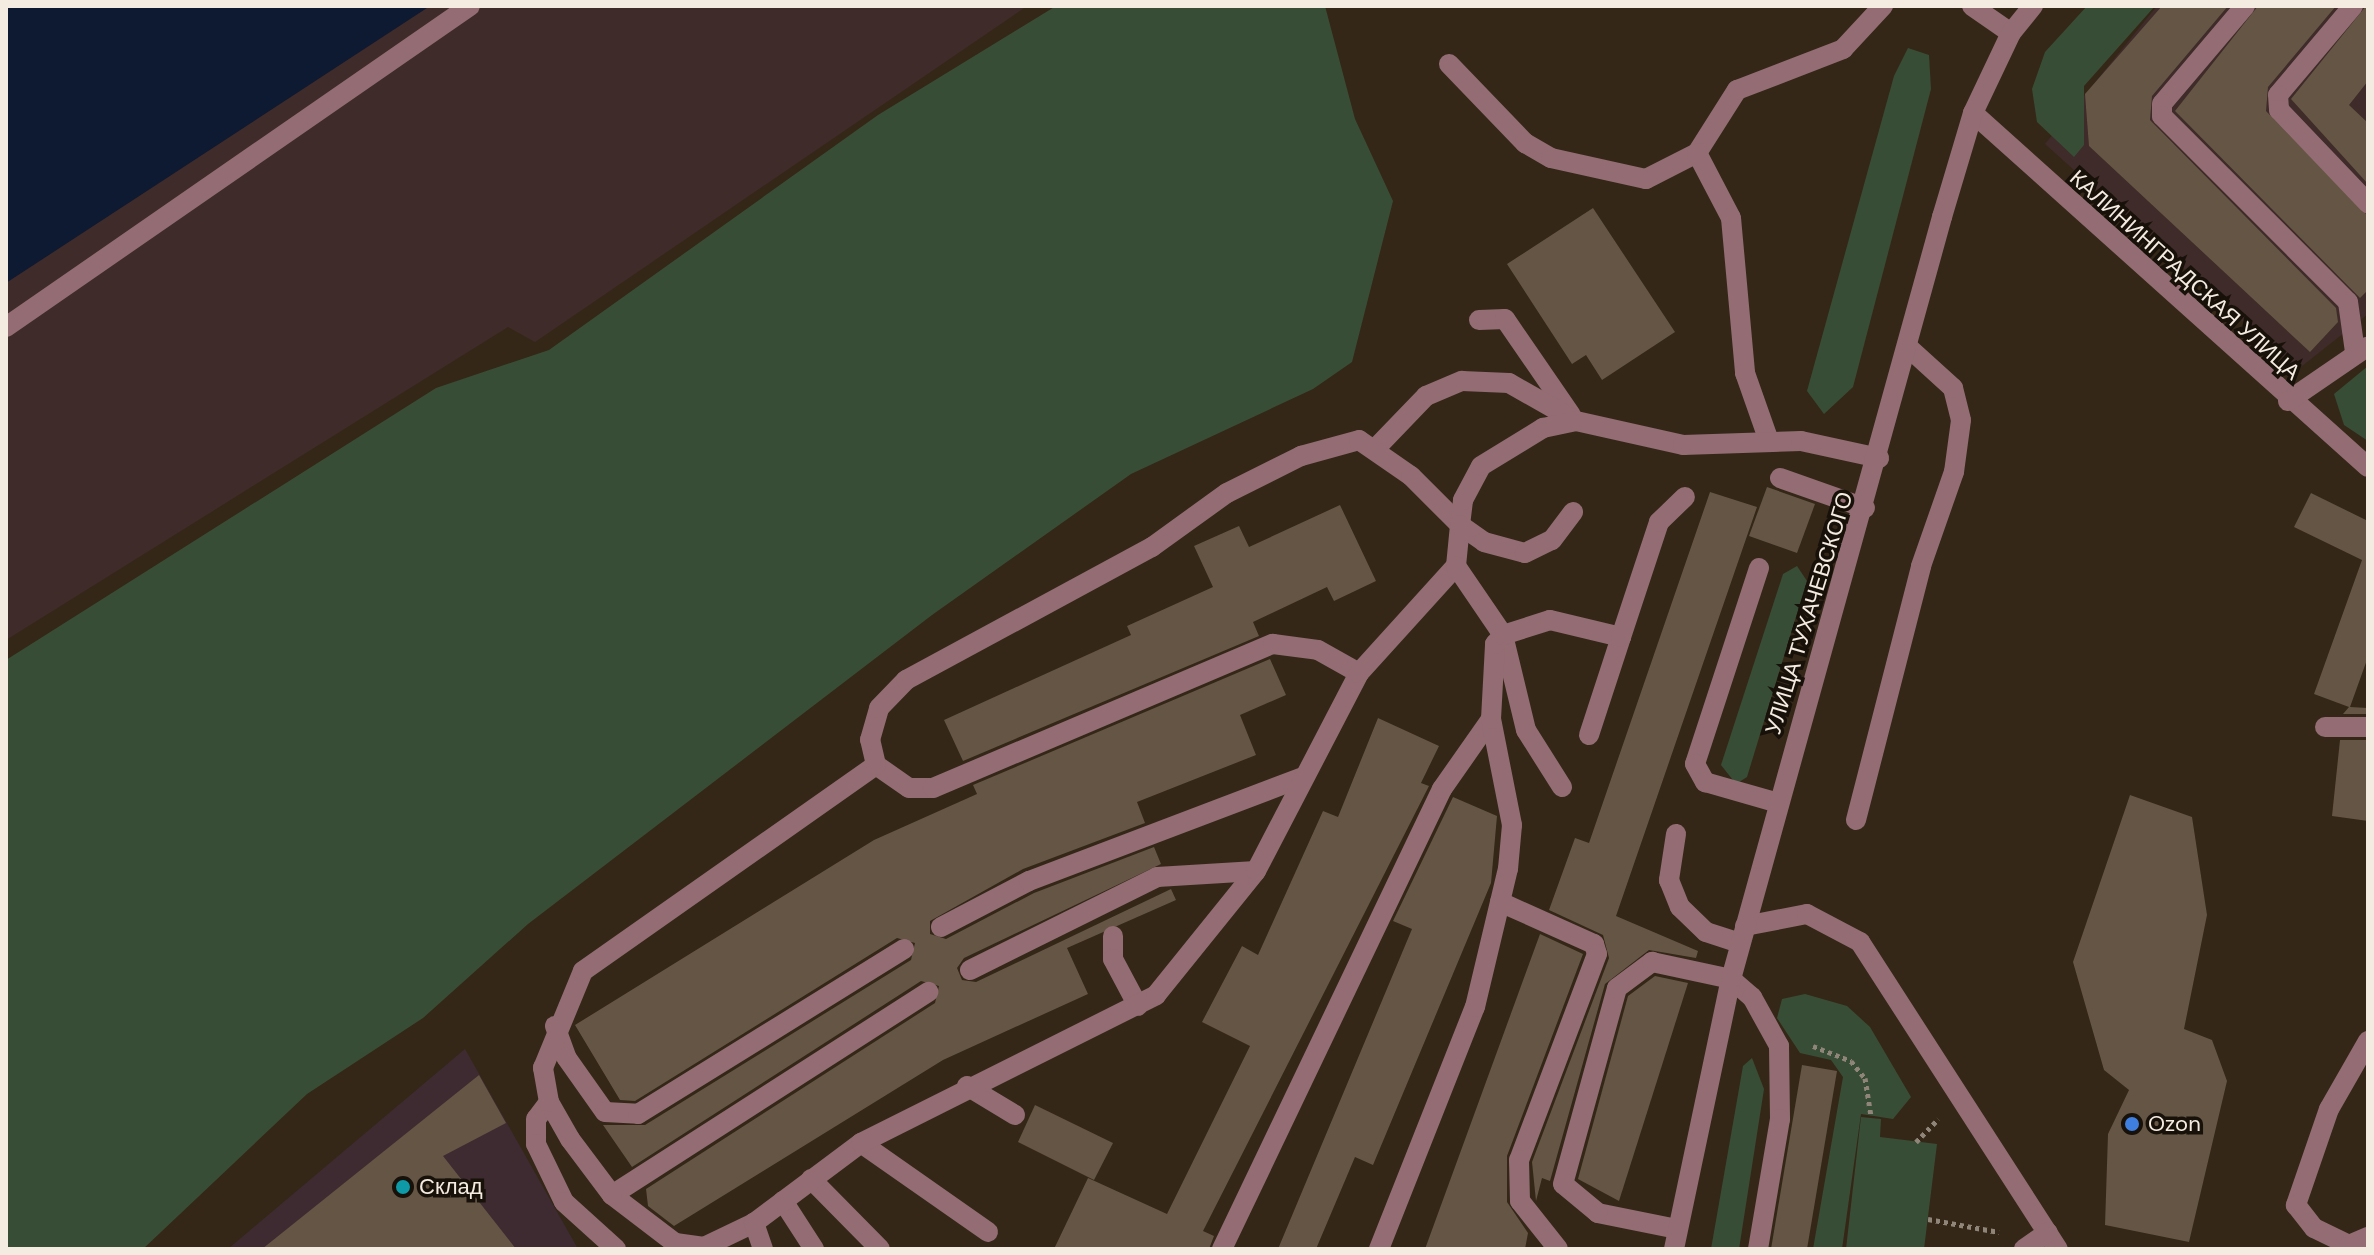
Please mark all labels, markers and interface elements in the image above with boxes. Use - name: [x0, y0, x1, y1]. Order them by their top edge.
- street label: КАЛИНИНГРАДСКАЯ УЛИЦА: [2064, 165, 2306, 385]
- street label: УЛИЦА ТУХАЧЕВСКОГО: [1760, 489, 1858, 737]
- place label: Ozon: [2148, 1111, 2201, 1137]
- marker: Ozon: [2123, 1115, 2141, 1133]
- place label: Склад: [419, 1174, 483, 1200]
- marker: Склад: [394, 1178, 412, 1196]

